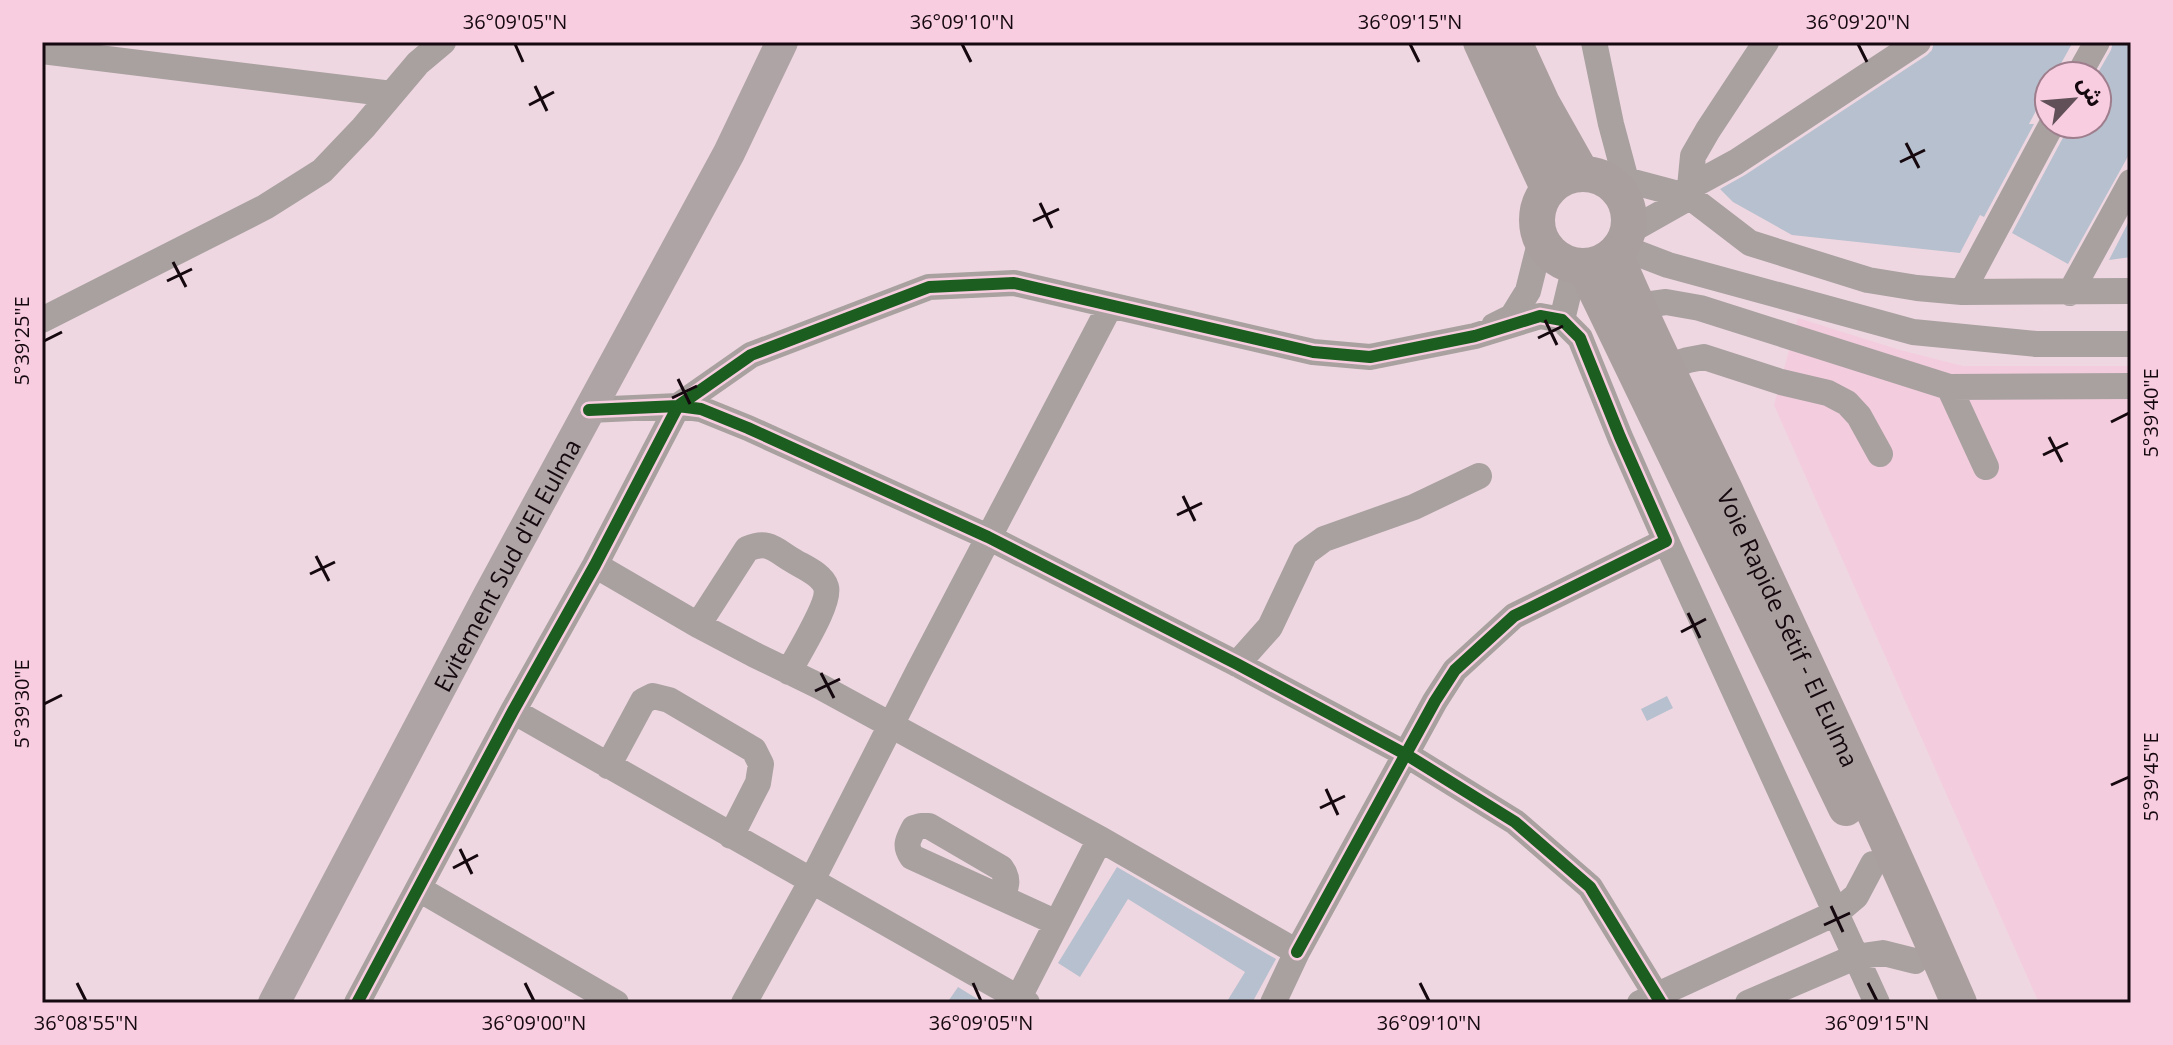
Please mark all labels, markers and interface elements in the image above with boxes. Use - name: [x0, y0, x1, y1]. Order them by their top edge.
- text: 36°09'05"N: [463, 8, 567, 35]
- text: 36°09'10"N: [910, 8, 1014, 35]
- text: 36°09'15"N: [1358, 8, 1462, 35]
- text: 36°09'20"N: [1806, 8, 1910, 35]
- north arrow: [2033, 60, 2113, 140]
- text: ش: [2072, 71, 2112, 111]
- text: 5°39'25"E: [8, 296, 35, 386]
- text: 5°39'40"E: [2137, 368, 2164, 458]
- street label: Evitement Sud d'El Eulma: [425, 432, 588, 697]
- street label: Voie Rapide Sétif - El Eulma: [1710, 483, 1867, 772]
- text: 5°39'30"E: [8, 659, 35, 749]
- text: 5°39'45"E: [2137, 732, 2164, 822]
- text: 36°08'55"N: [34, 1009, 138, 1036]
- text: 36°09'00"N: [482, 1009, 586, 1036]
- text: 36°09'05"N: [929, 1009, 1033, 1036]
- text: 36°09'10"N: [1377, 1009, 1481, 1036]
- text: 36°09'15"N: [1825, 1009, 1929, 1036]

